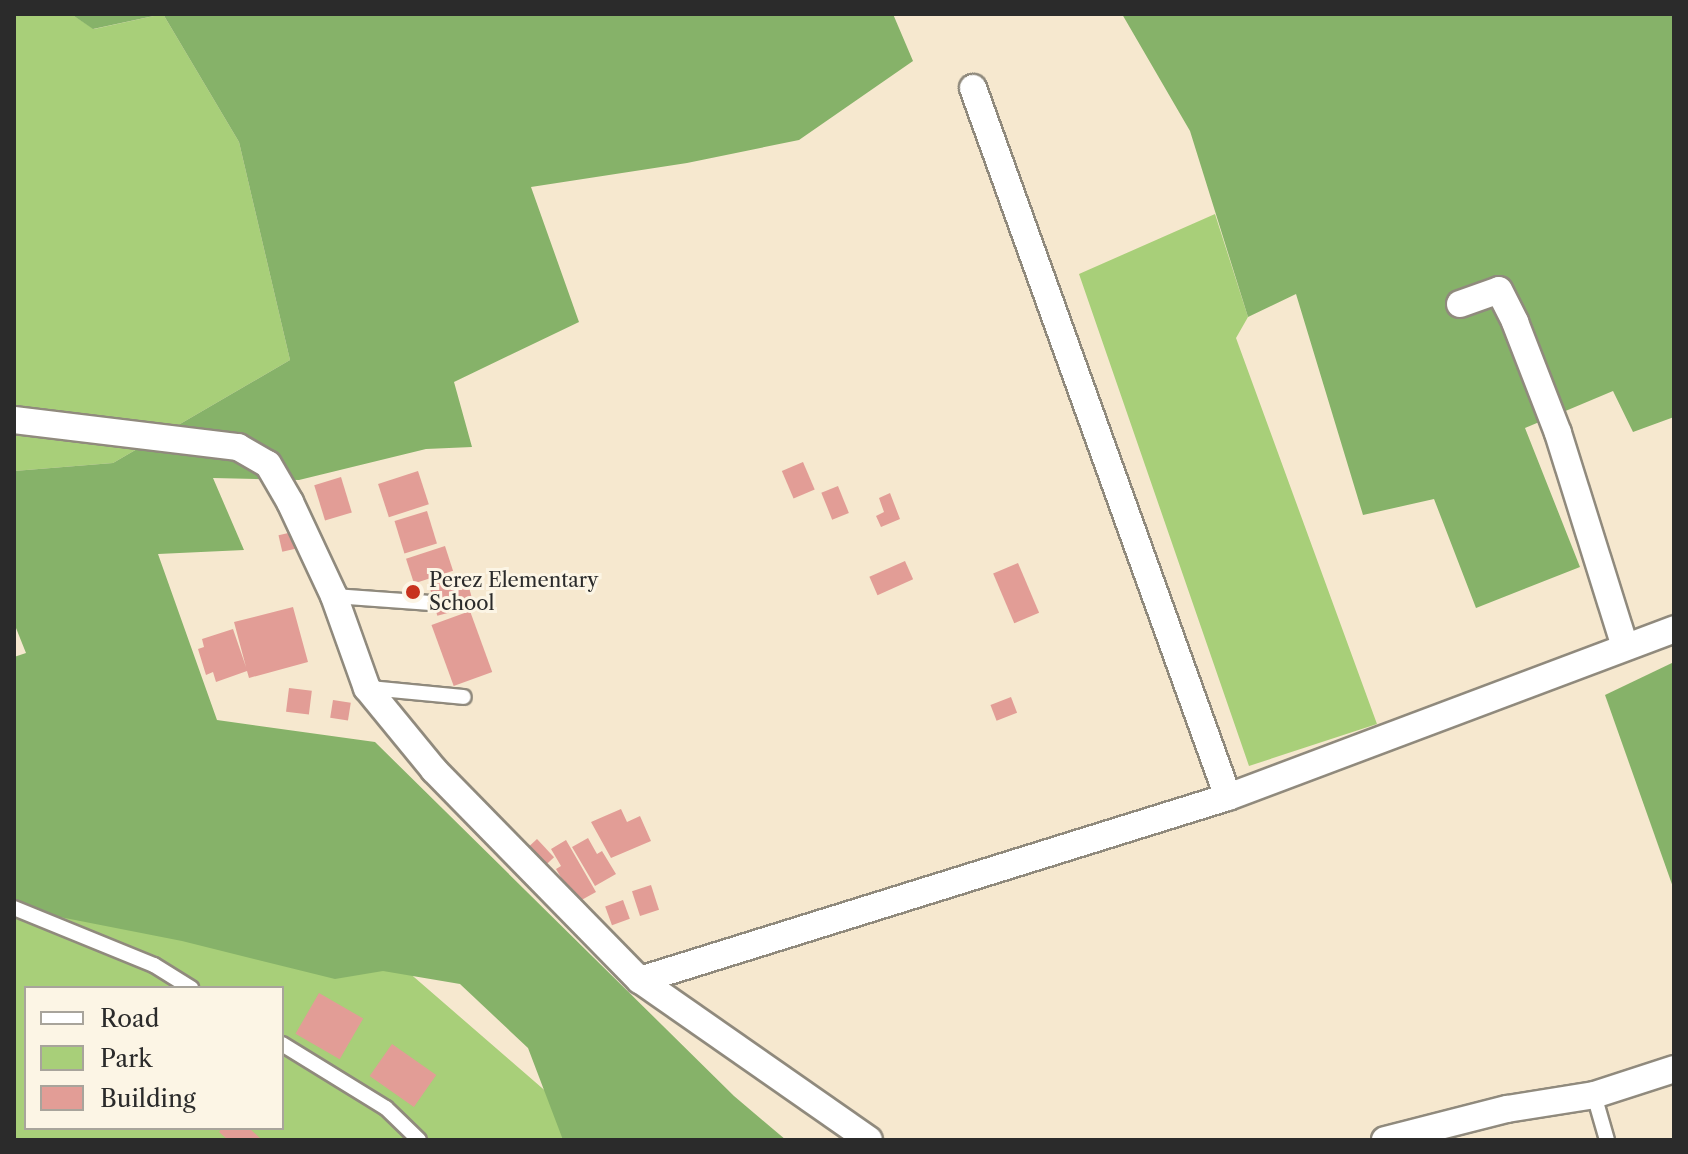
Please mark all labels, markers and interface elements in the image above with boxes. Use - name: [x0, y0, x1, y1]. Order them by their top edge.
- place label: Perez Elementary School: [429, 568, 598, 615]
- marker: Perez Elementary School: [404, 583, 422, 601]
- legend: [24, 986, 284, 1130]
- text: Road: [100, 1004, 159, 1033]
- text: Park: [100, 1044, 152, 1073]
- text: Building: [100, 1084, 196, 1113]

